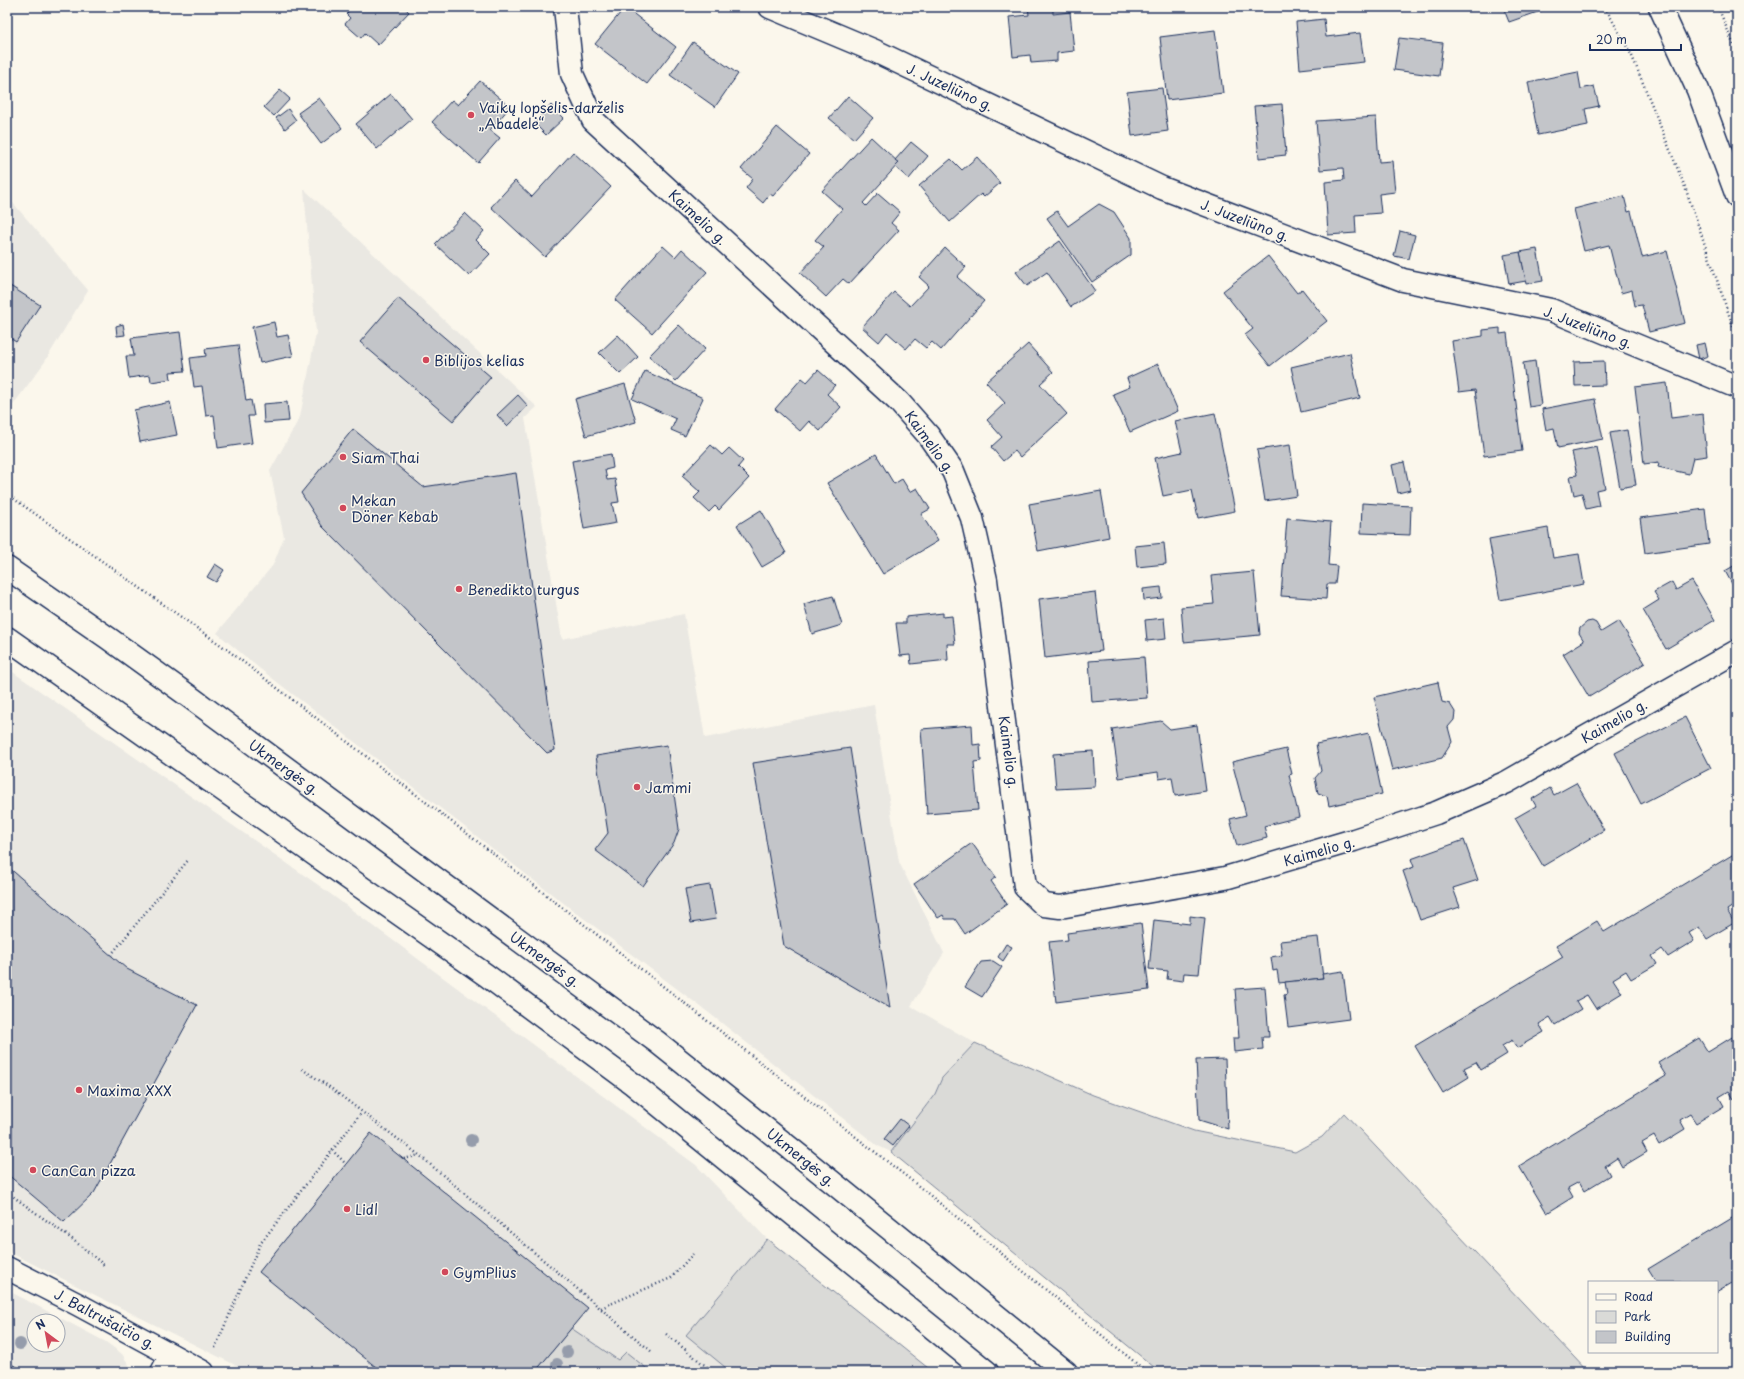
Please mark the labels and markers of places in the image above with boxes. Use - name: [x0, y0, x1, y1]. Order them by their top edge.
- place label: Vaikų lopšelis-darželis „Abadelė“: [479, 97, 624, 134]
- marker: Vaikų lopšelis-darželis „Abadelė“: [466, 110, 476, 120]
- place label: Biblijos kelias: [434, 350, 524, 371]
- marker: Biblijos kelias: [421, 355, 431, 365]
- place label: Siam Thai: [351, 447, 420, 468]
- marker: Siam Thai: [338, 452, 348, 462]
- place label: Mekan Döner Kebab: [351, 490, 439, 527]
- marker: Mekan Döner Kebab: [338, 503, 348, 513]
- place label: Benedikto turgus: [467, 579, 579, 600]
- marker: Benedikto turgus: [454, 584, 464, 594]
- place label: Jammi: [645, 777, 692, 798]
- marker: Jammi: [632, 782, 642, 792]
- place label: Maxima XXX: [87, 1080, 172, 1101]
- marker: Maxima XXX: [74, 1085, 84, 1095]
- place label: CanCan pizza: [41, 1160, 136, 1181]
- marker: CanCan pizza: [28, 1165, 38, 1175]
- place label: Lidl: [355, 1199, 378, 1220]
- marker: Lidl: [342, 1204, 352, 1214]
- place label: GymPlius: [453, 1262, 516, 1283]
- marker: GymPlius: [440, 1267, 450, 1277]

